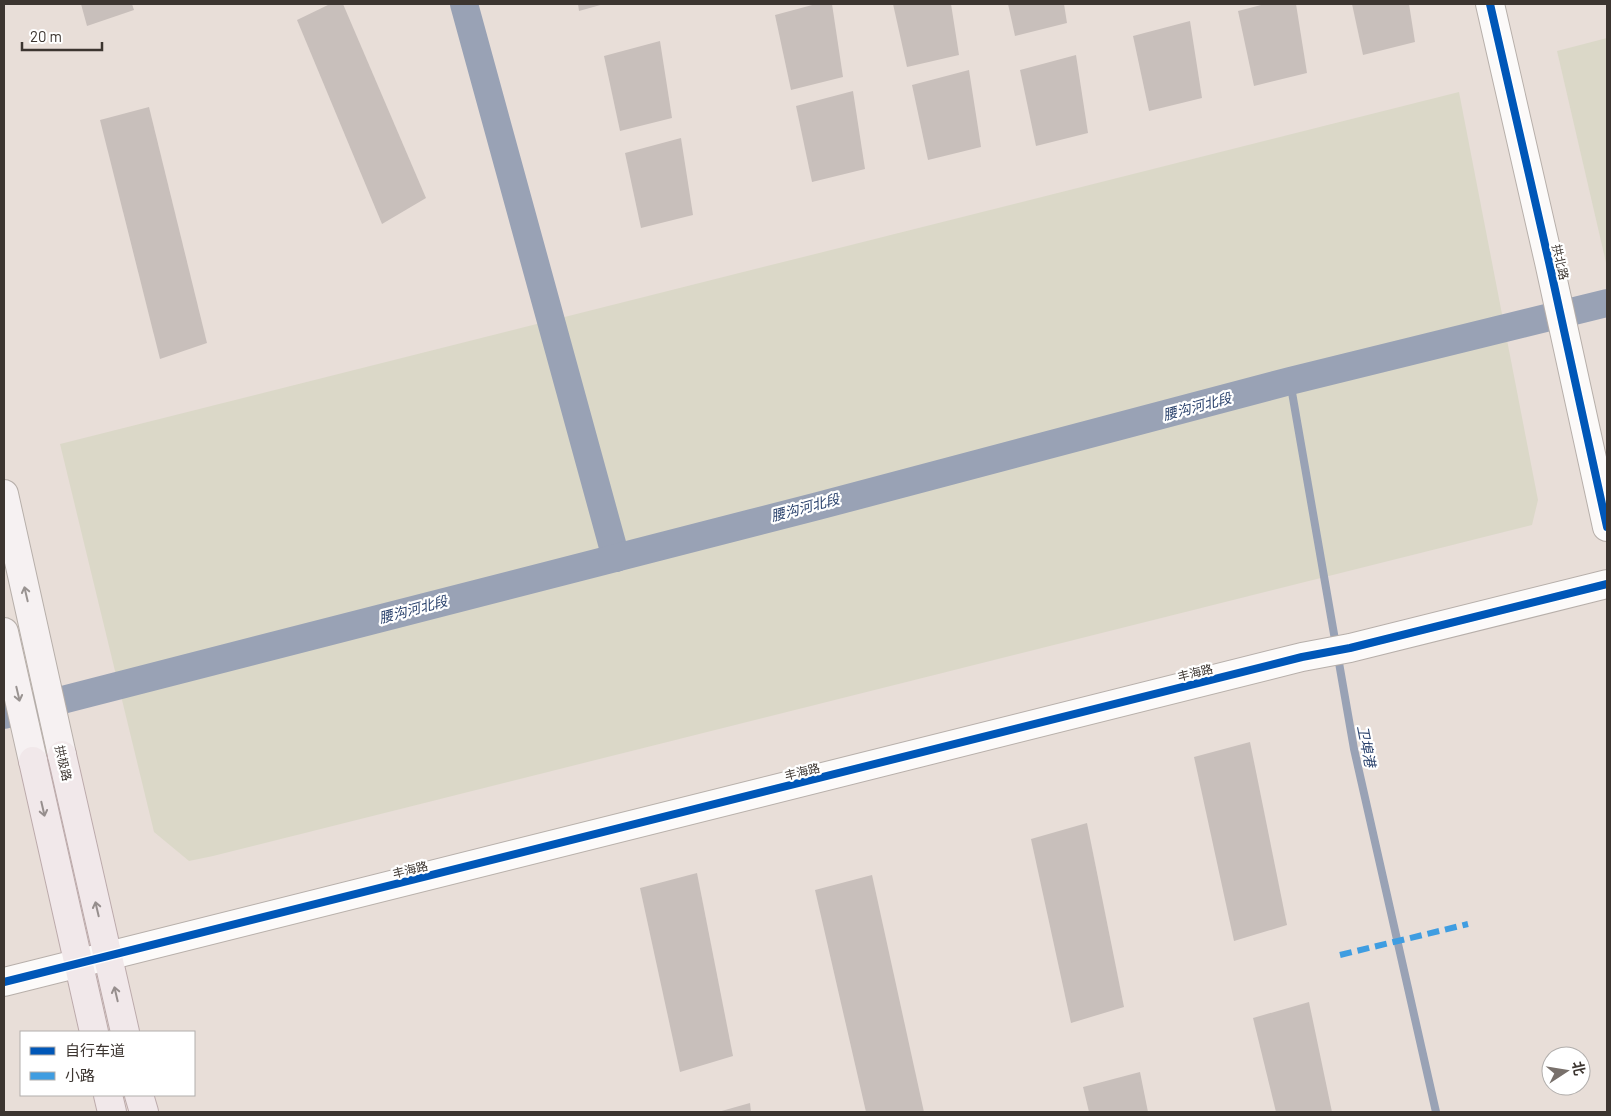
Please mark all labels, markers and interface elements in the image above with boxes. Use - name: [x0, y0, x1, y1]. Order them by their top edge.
- scale bar: [22, 20, 102, 52]
- text: 20 m: [30, 27, 62, 45]
- street label: 拱北路: [1550, 243, 1572, 281]
- water label: 腰沟河北段: [1161, 388, 1235, 423]
- water label: 腰沟河北段: [769, 489, 843, 524]
- one-way arrow: [21, 587, 30, 603]
- water label: 腰沟河北段: [377, 591, 451, 626]
- street label: 丰海路: [1176, 661, 1214, 683]
- one-way arrow: [14, 686, 23, 702]
- water label: 卫埠港: [1355, 724, 1380, 770]
- street label: 拱极路: [53, 744, 75, 782]
- street label: 丰海路: [783, 760, 821, 782]
- one-way arrow: [39, 800, 48, 816]
- street label: 丰海路: [391, 858, 429, 880]
- one-way arrow: [92, 902, 101, 918]
- one-way arrow: [111, 987, 120, 1003]
- legend: [20, 1031, 195, 1096]
- text: 自行车道: [65, 1041, 125, 1059]
- north arrow: [1541, 1046, 1591, 1096]
- text: 北: [1569, 1060, 1589, 1077]
- text: 小路: [65, 1066, 95, 1084]

